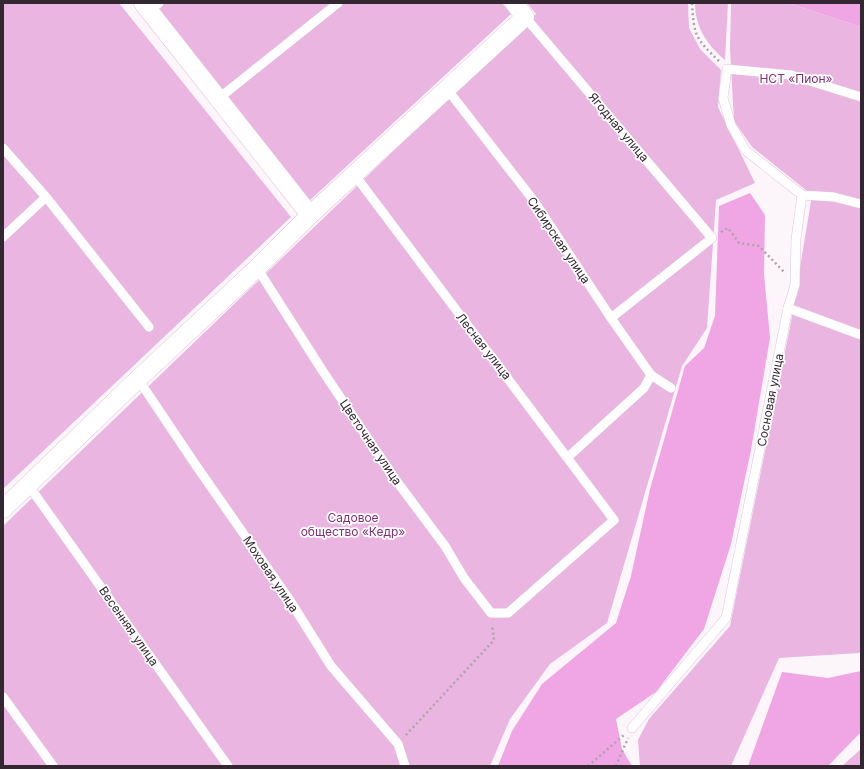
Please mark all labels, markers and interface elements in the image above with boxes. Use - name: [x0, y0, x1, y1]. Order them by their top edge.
- park label: НСТ «Пион»: [759, 71, 833, 86]
- street label: Ягодная улица: [586, 89, 652, 165]
- street label: Сибирская улица: [524, 194, 594, 286]
- street label: Лесная улица: [453, 310, 515, 382]
- street label: Сосновая улица: [754, 352, 786, 448]
- street label: Цветочная улица: [337, 396, 405, 488]
- park label: Садовое общество «Кедр»: [301, 510, 405, 539]
- street label: Моховая улица: [240, 533, 302, 615]
- street label: Весенняя улица: [96, 583, 162, 669]

